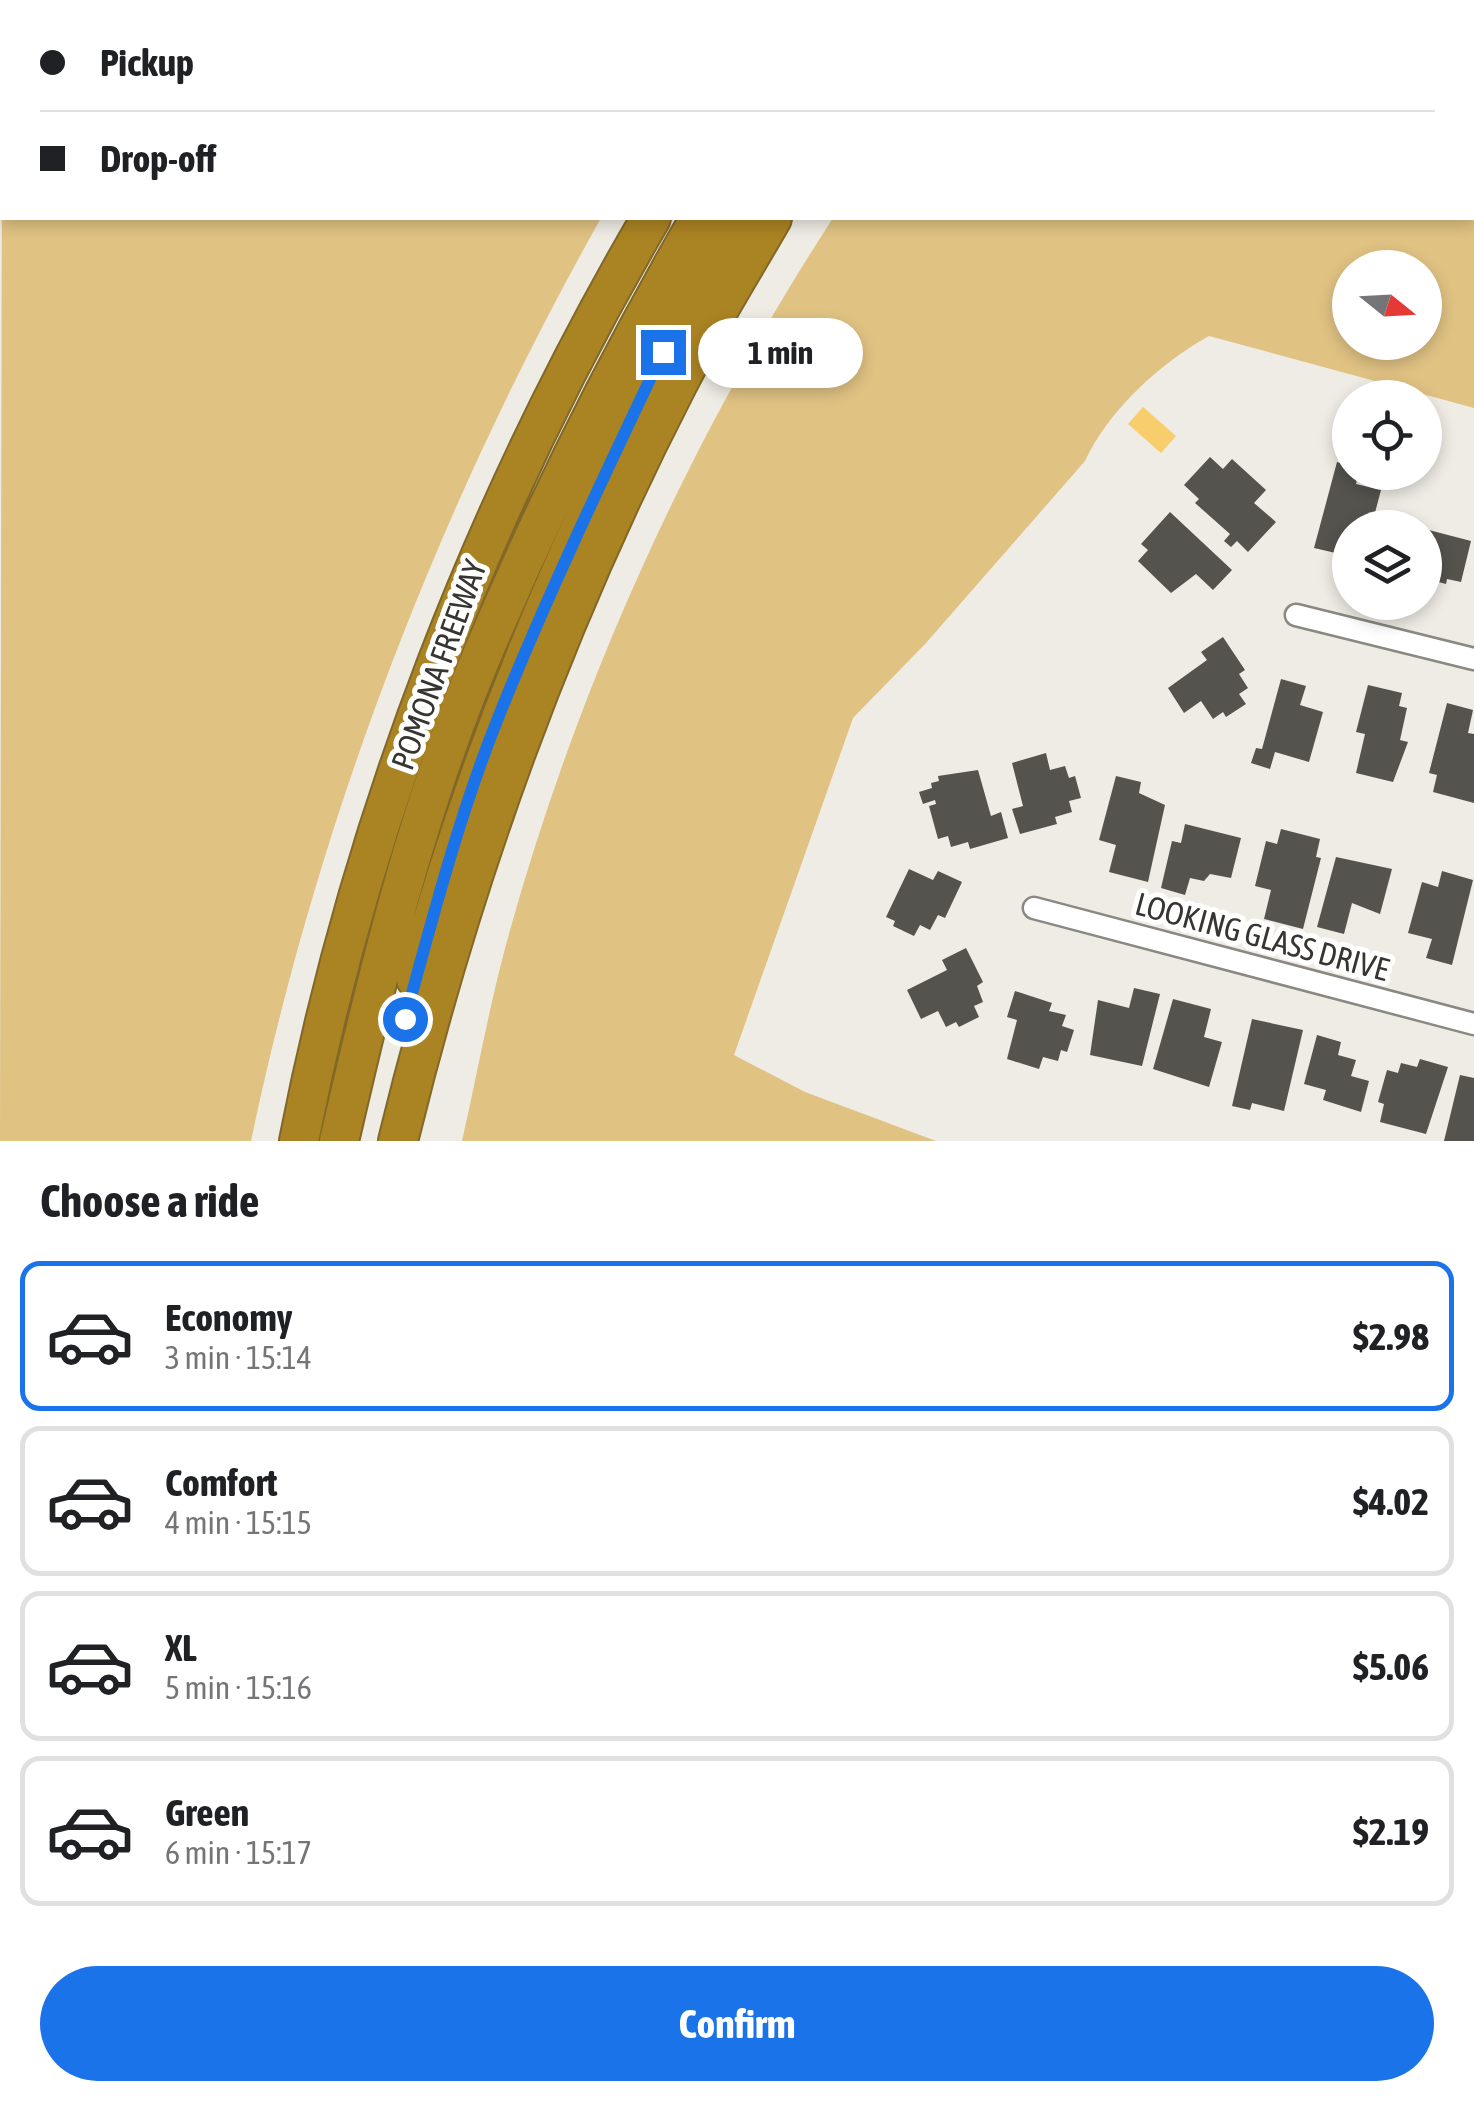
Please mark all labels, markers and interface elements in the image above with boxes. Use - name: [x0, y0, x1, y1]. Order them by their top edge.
- text: Pickup: [100, 41, 194, 84]
- text: Drop-off: [100, 137, 216, 180]
- north arrow: [1332, 250, 1442, 360]
- map controls: [1332, 250, 1442, 620]
- callout: 1 min: [698, 317, 863, 387]
- route end: [641, 330, 686, 375]
- text: 1 min: [748, 334, 813, 371]
- button: locate: [1332, 380, 1442, 490]
- button: layers: [1332, 510, 1442, 620]
- street label: POMONA FREEWAY: [383, 554, 494, 775]
- street label: LOOKING GLASS DRIVE: [1131, 885, 1393, 988]
- route start: [383, 997, 428, 1042]
- text: Choose a ride: [40, 1175, 259, 1227]
- icon: car: [45, 1291, 135, 1381]
- text: Economy: [165, 1296, 292, 1339]
- text: $2.98: [1353, 1315, 1429, 1358]
- text: 3 min · 15:14: [165, 1339, 312, 1376]
- icon: car: [45, 1456, 135, 1546]
- text: Comfort: [165, 1461, 277, 1504]
- text: $4.02: [1353, 1480, 1429, 1523]
- text: 4 min · 15:15: [165, 1504, 312, 1541]
- icon: car: [45, 1621, 135, 1711]
- text: XL: [165, 1626, 197, 1669]
- text: $5.06: [1353, 1645, 1429, 1688]
- text: 5 min · 15:16: [165, 1669, 312, 1706]
- icon: car: [45, 1786, 135, 1876]
- text: Green: [165, 1791, 249, 1834]
- text: $2.19: [1353, 1810, 1429, 1853]
- text: 6 min · 15:17: [165, 1834, 312, 1871]
- button: Confirm: [40, 1966, 1434, 2081]

